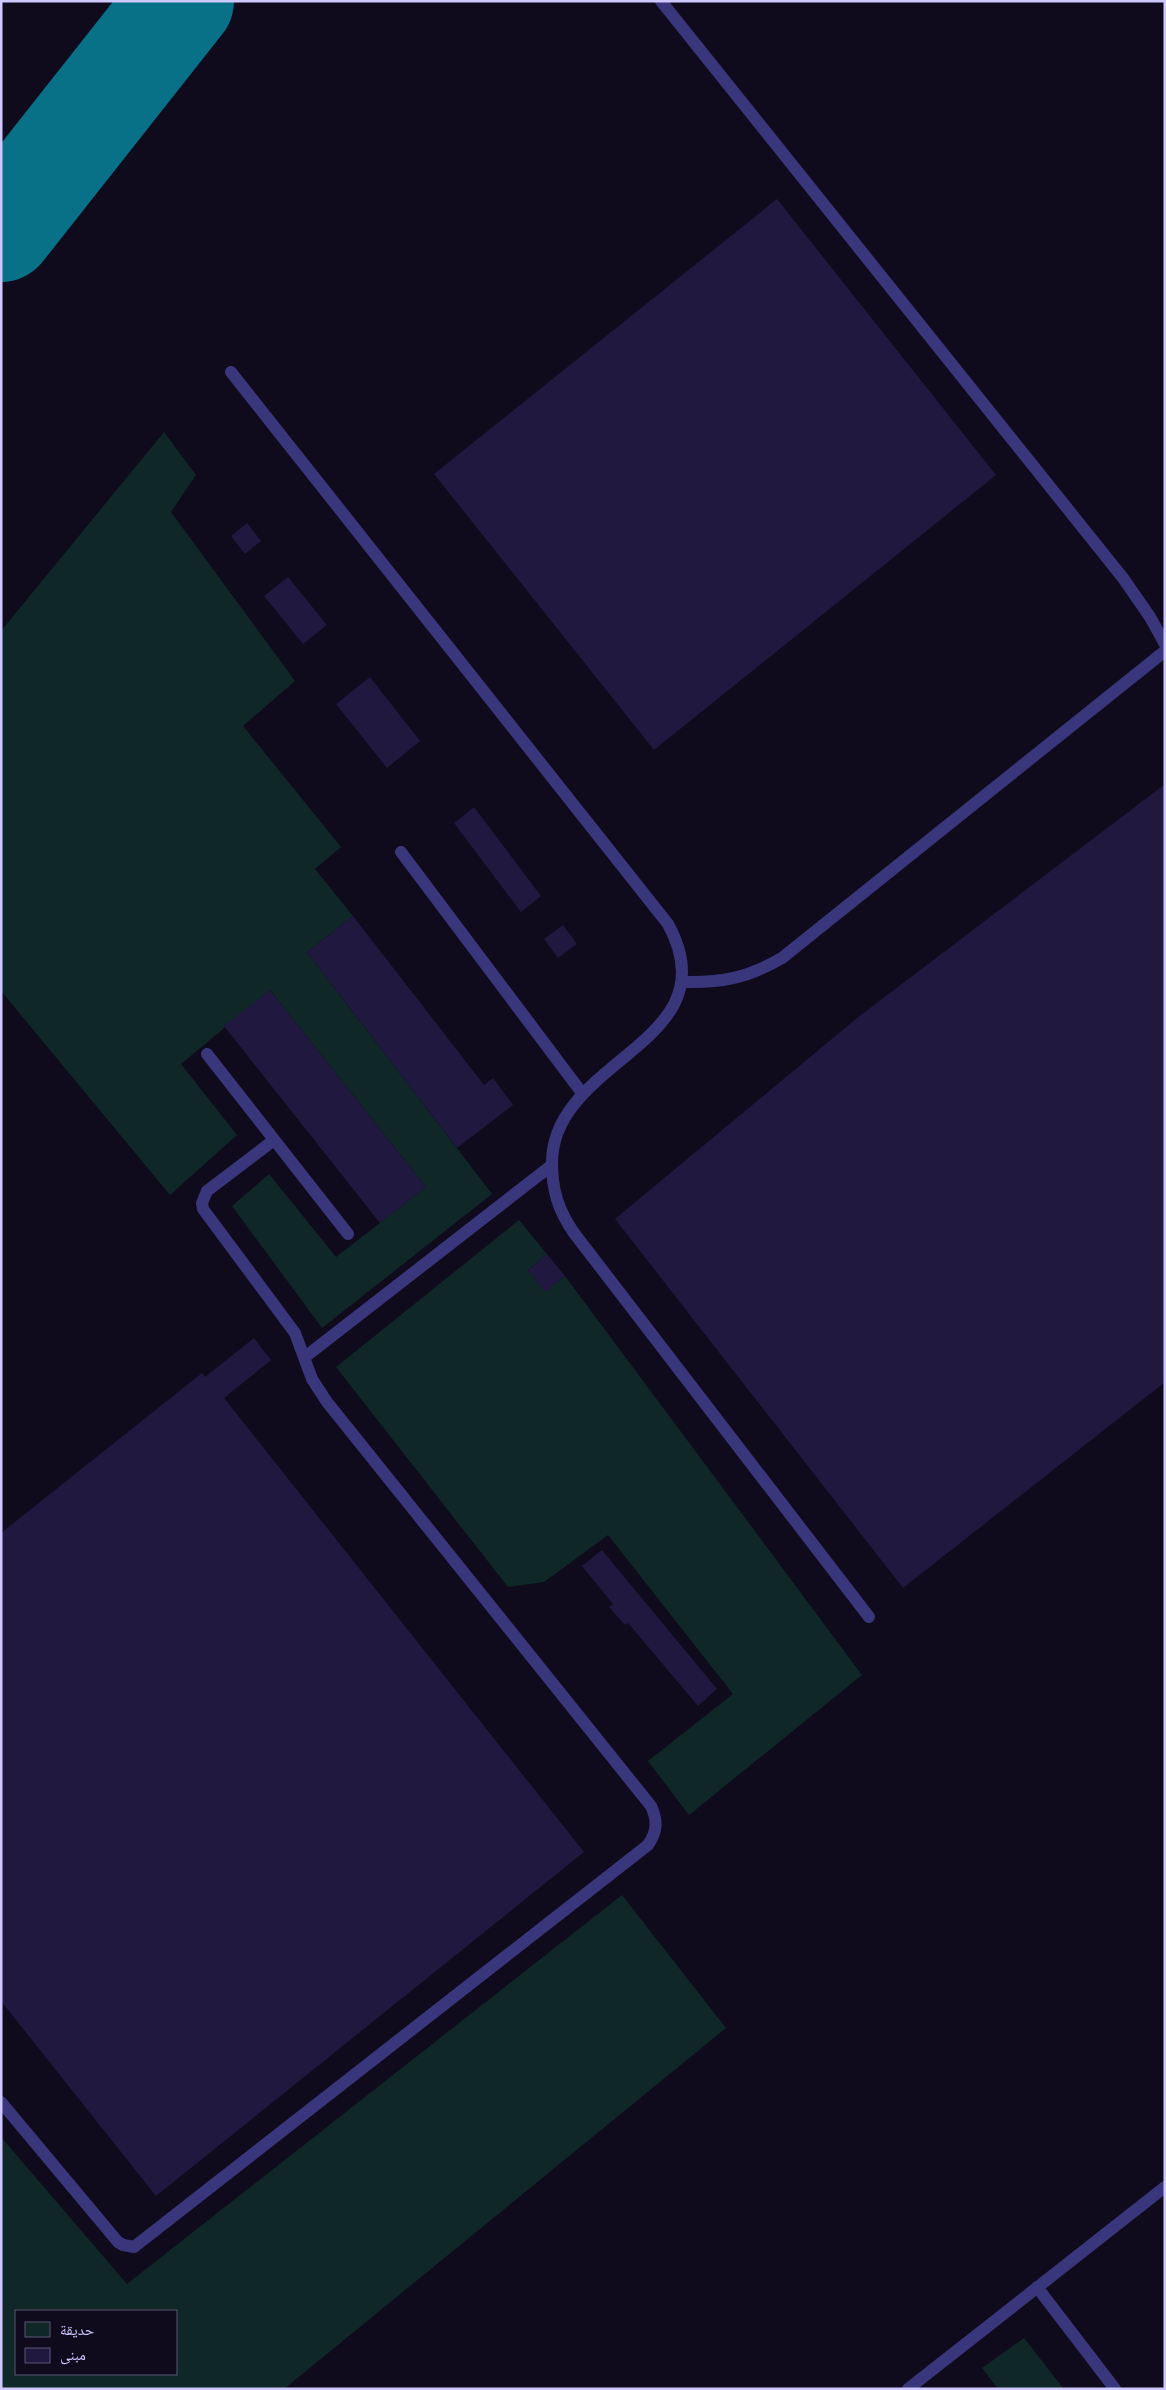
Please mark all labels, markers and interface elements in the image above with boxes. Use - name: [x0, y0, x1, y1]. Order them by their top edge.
- legend: [15, 2310, 178, 2375]
- text: حديقة: [60, 2319, 95, 2339]
- text: مبنى: [60, 2344, 86, 2365]

